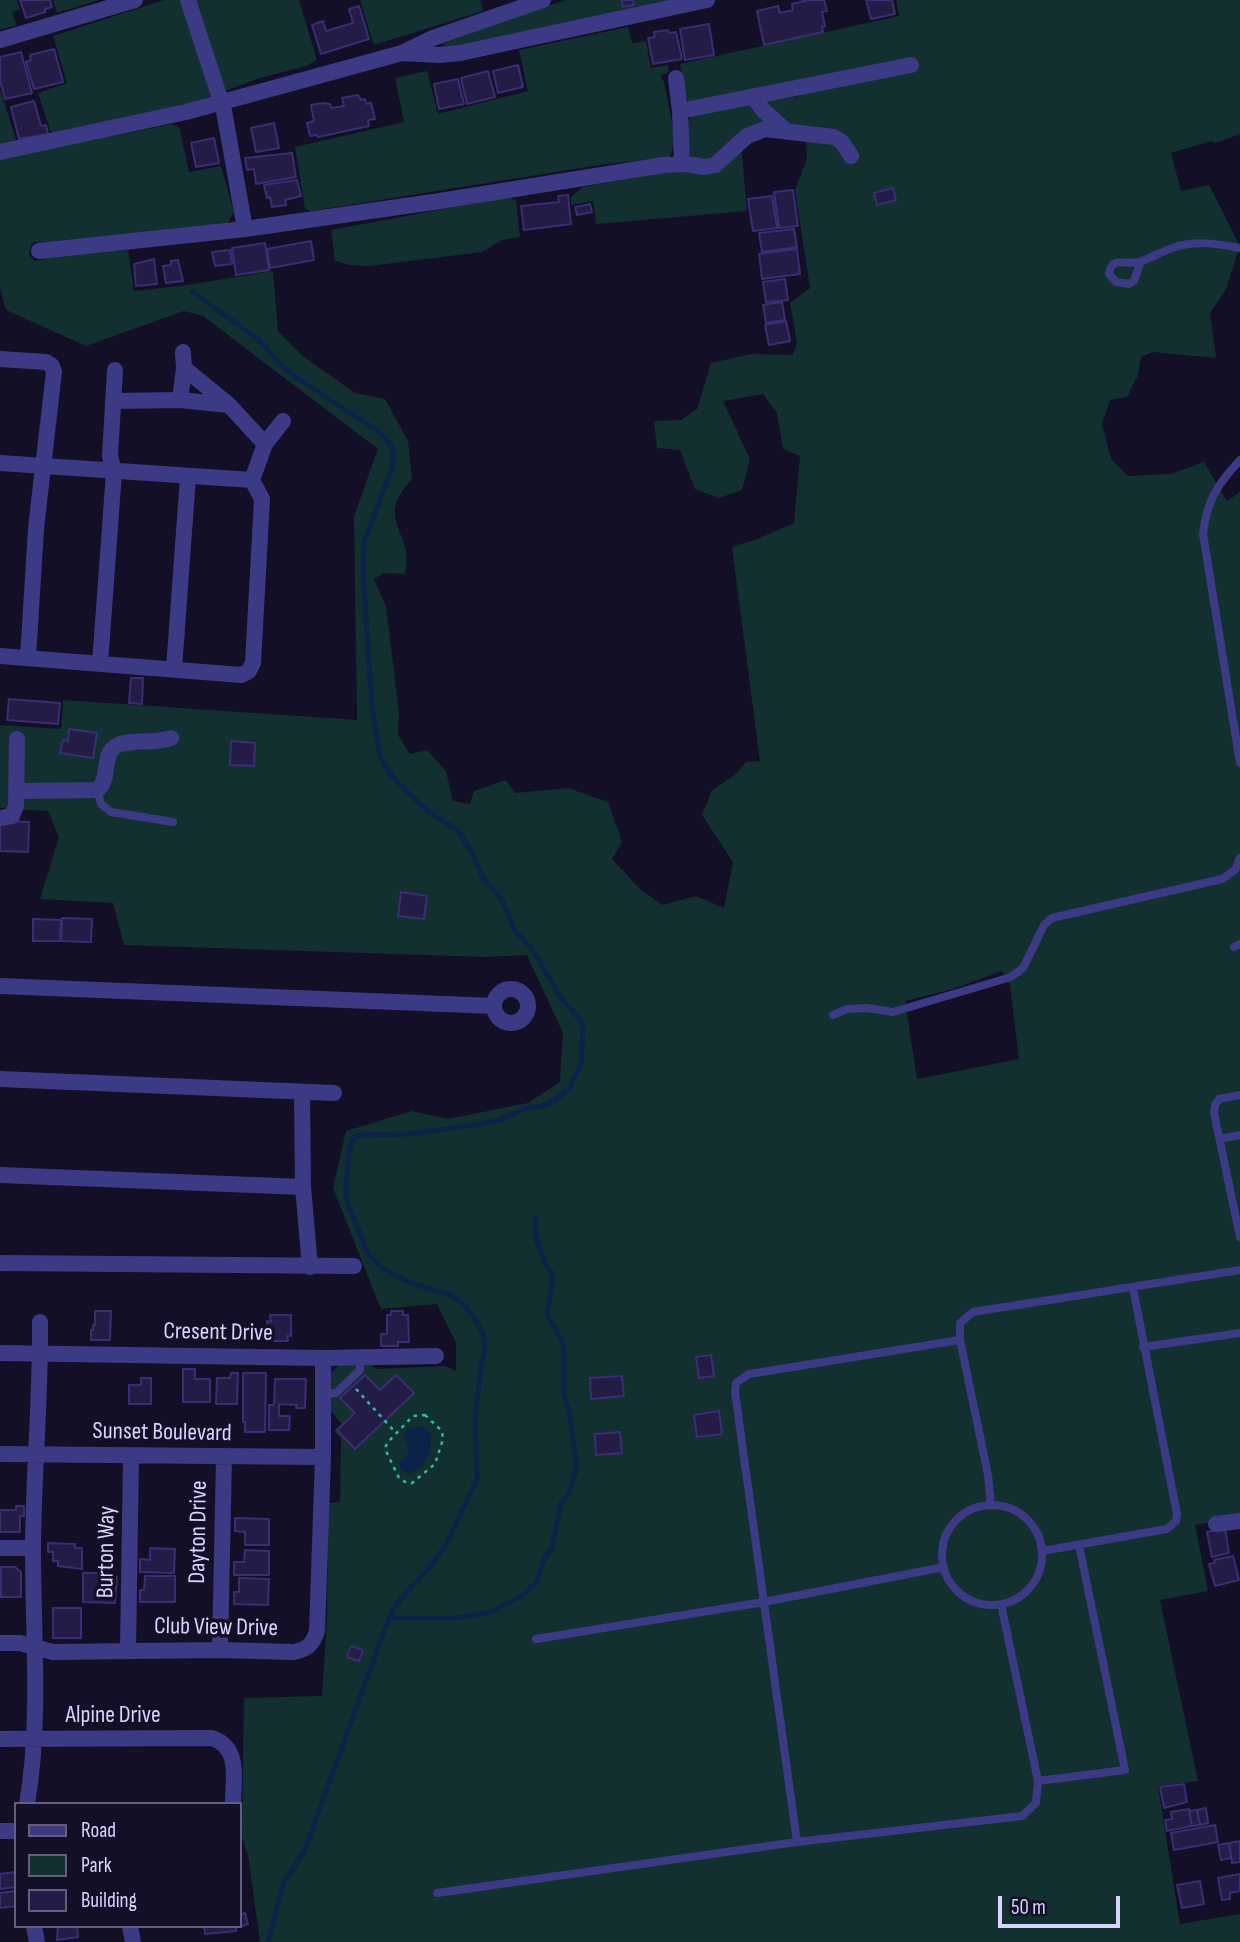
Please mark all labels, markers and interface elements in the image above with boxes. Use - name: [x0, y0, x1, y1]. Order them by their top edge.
- street label: Cresent Drive: [163, 1318, 273, 1348]
- street label: Sunset Boulevard: [92, 1417, 232, 1449]
- street label: Dayton Drive: [184, 1480, 214, 1584]
- street label: Burton Way: [92, 1506, 122, 1598]
- street label: Club View Drive: [154, 1613, 278, 1643]
- street label: Alpine Drive: [65, 1702, 161, 1730]
- legend: [14, 1802, 242, 1928]
- text: Road: [81, 1818, 116, 1843]
- text: Park: [81, 1853, 112, 1878]
- scale bar: [1002, 1882, 1124, 1926]
- text: Building: [81, 1888, 137, 1913]
- text: 50 m: [1011, 1895, 1046, 1920]

